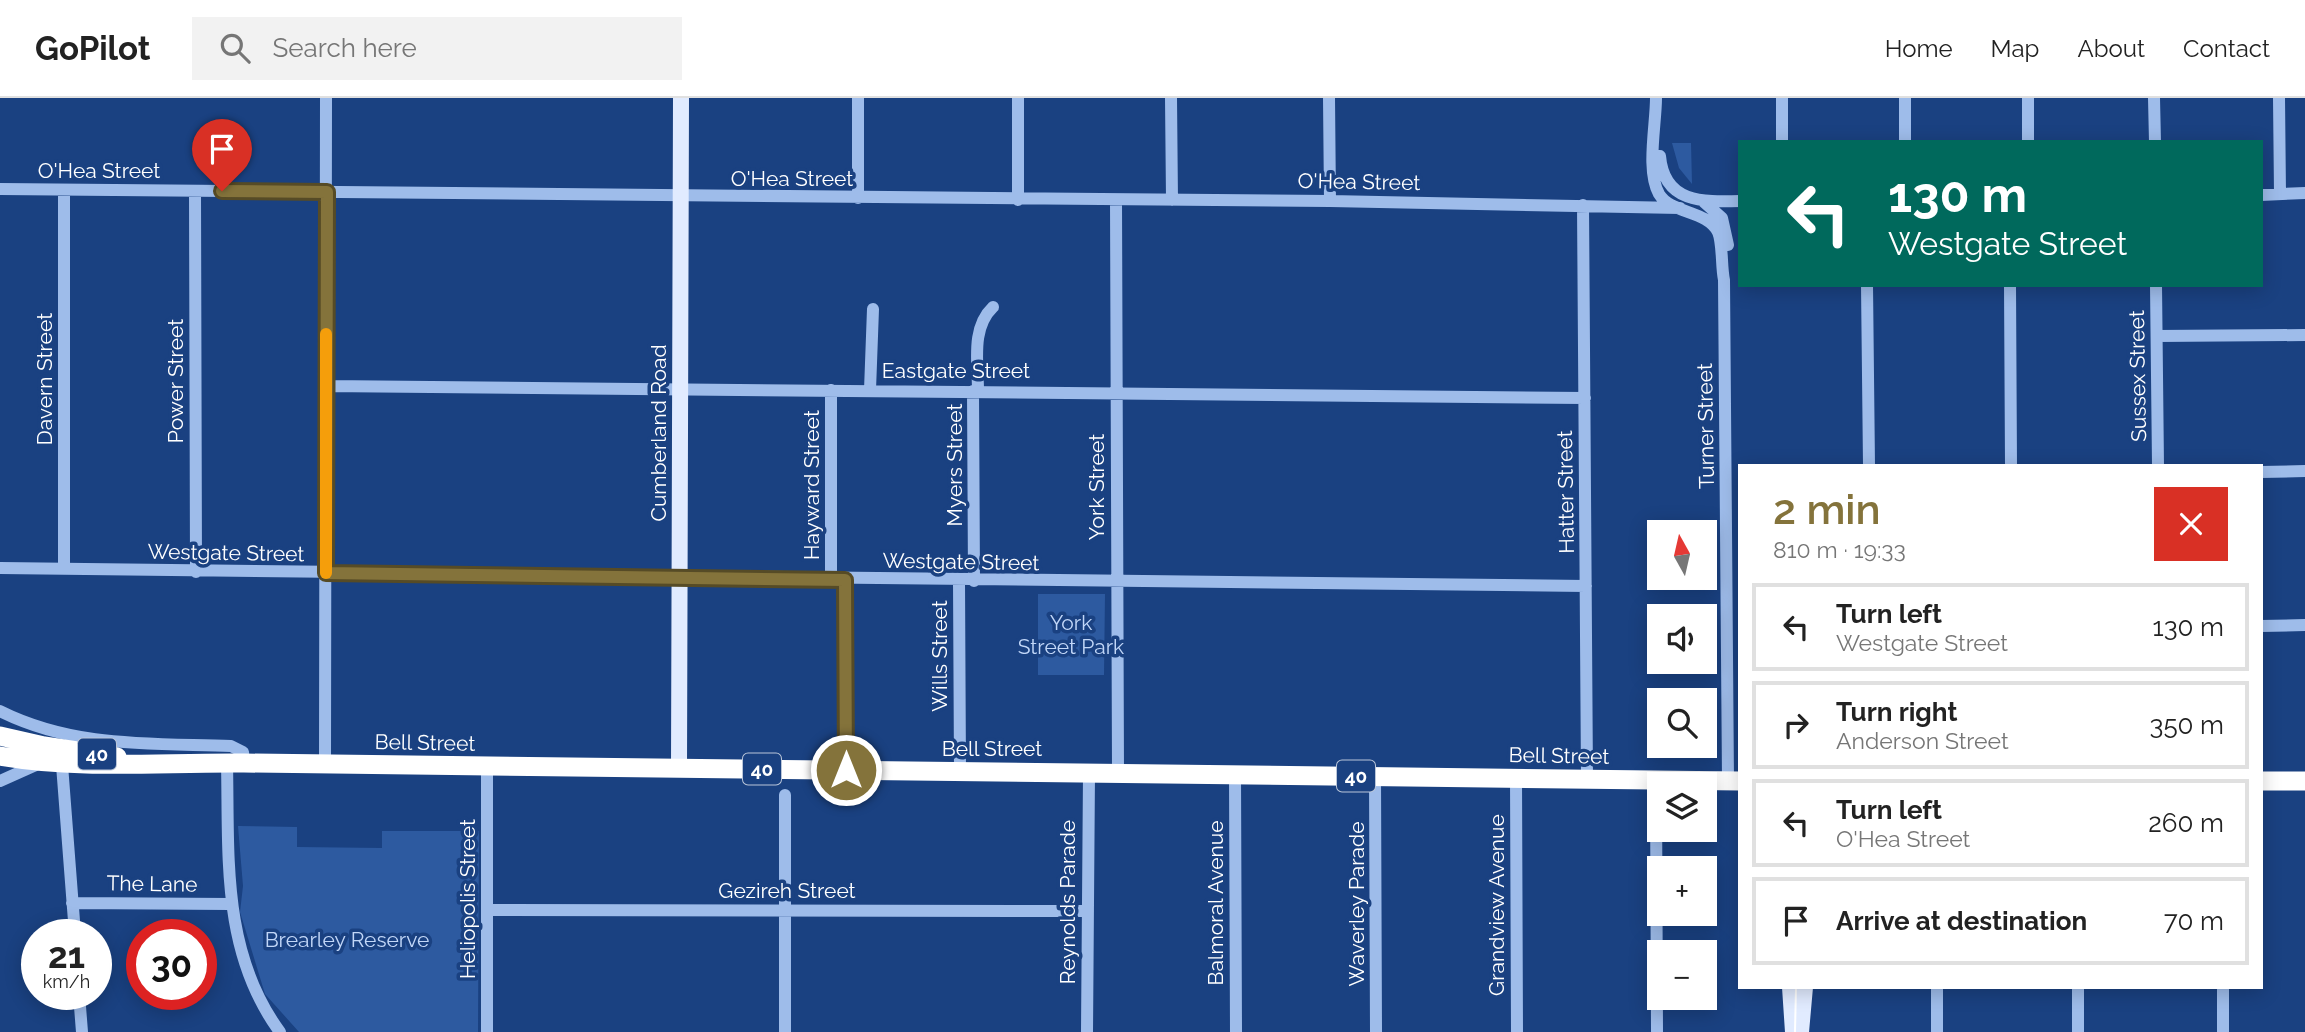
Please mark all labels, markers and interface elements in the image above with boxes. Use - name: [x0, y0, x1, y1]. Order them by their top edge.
- search box: [192, 17, 682, 80]
- text: GoPilot: [35, 29, 150, 68]
- icon: search: [216, 29, 254, 67]
- text: Search here: [272, 33, 417, 63]
- text: Home: [1885, 34, 1953, 63]
- text: Map: [1991, 34, 2039, 63]
- text: About: [2077, 34, 2145, 63]
- text: Contact: [2183, 34, 2270, 63]
- pin: [192, 119, 252, 191]
- icon: arrive: [203, 130, 241, 168]
- street label: O'Hea Street: [38, 158, 160, 183]
- street label: O'Hea Street: [731, 166, 853, 191]
- text: 130 m: [1888, 166, 2027, 223]
- street label: O'Hea Street: [1298, 168, 1421, 195]
- icon: left: [1773, 168, 1864, 259]
- text: Westgate Street: [1888, 225, 2127, 262]
- street label: Sussex Street: [2124, 310, 2151, 442]
- street label: Davern Street: [32, 313, 57, 445]
- street label: Power Street: [163, 319, 188, 443]
- street label: Cumberland Road: [646, 344, 671, 522]
- street label: Eastgate Street: [882, 358, 1030, 383]
- street label: Turner Street: [1692, 363, 1719, 489]
- street label: Myers Street: [942, 404, 967, 526]
- street label: Hayward Street: [799, 410, 824, 560]
- street label: Hatter Street: [1552, 430, 1579, 554]
- street label: York Street: [1084, 434, 1109, 540]
- text: 2 min: [1773, 485, 1881, 534]
- button: close: [2154, 487, 2228, 561]
- north arrow: [1647, 520, 1717, 590]
- map controls: [1647, 520, 1717, 1010]
- text: 810 m · 19:33: [1773, 536, 1906, 563]
- street label: Westgate Street: [147, 539, 305, 566]
- street label: Westgate Street: [882, 548, 1040, 575]
- text: Turn left: [1836, 599, 1942, 629]
- street label: Wills Street: [927, 600, 952, 712]
- button: sound: [1647, 604, 1717, 674]
- icon: left: [1777, 608, 1815, 646]
- park label: York Street Park: [1018, 610, 1124, 659]
- text: 130 m: [2153, 612, 2224, 642]
- text: Westgate Street: [1836, 629, 2008, 656]
- button: search: [1647, 688, 1717, 758]
- text: Turn right: [1836, 697, 1957, 727]
- icon: right: [1777, 706, 1815, 744]
- text: 350 m: [2150, 710, 2224, 740]
- text: Anderson Street: [1836, 727, 2009, 754]
- street label: Bell Street: [374, 729, 476, 756]
- position arrow: [809, 733, 883, 807]
- street label: Bell Street: [942, 736, 1042, 761]
- road number: 40: [78, 738, 116, 769]
- street label: Bell Street: [1508, 742, 1610, 769]
- road number: 40: [743, 754, 781, 784]
- road number: 40: [1337, 761, 1375, 792]
- button: layers: [1647, 772, 1717, 842]
- text: Turn left: [1836, 795, 1942, 825]
- icon: left: [1777, 804, 1815, 842]
- text: 260 m: [2148, 808, 2224, 838]
- street label: Grandview Avenue: [1484, 814, 1509, 996]
- street label: Heliopolis Street: [455, 819, 480, 979]
- street label: Reynolds Parade: [1055, 820, 1080, 984]
- street label: Balmoral Avenue: [1203, 820, 1228, 986]
- street label: Waverley Parade: [1344, 822, 1369, 986]
- text: O'Hea Street: [1836, 825, 1970, 852]
- button: +: [1647, 856, 1717, 926]
- street label: The Lane: [106, 870, 198, 897]
- street label: Gezireh Street: [718, 878, 856, 903]
- icon: arrive: [1777, 902, 1815, 940]
- text: Arrive at destination: [1836, 906, 2087, 936]
- text: 70 m: [2164, 906, 2224, 936]
- speed limit sign: 30: [126, 919, 217, 1010]
- park label: Brearley Reserve: [265, 927, 429, 952]
- text: 21: [48, 935, 85, 976]
- button: −: [1647, 940, 1717, 1010]
- text: km/h: [43, 971, 90, 992]

